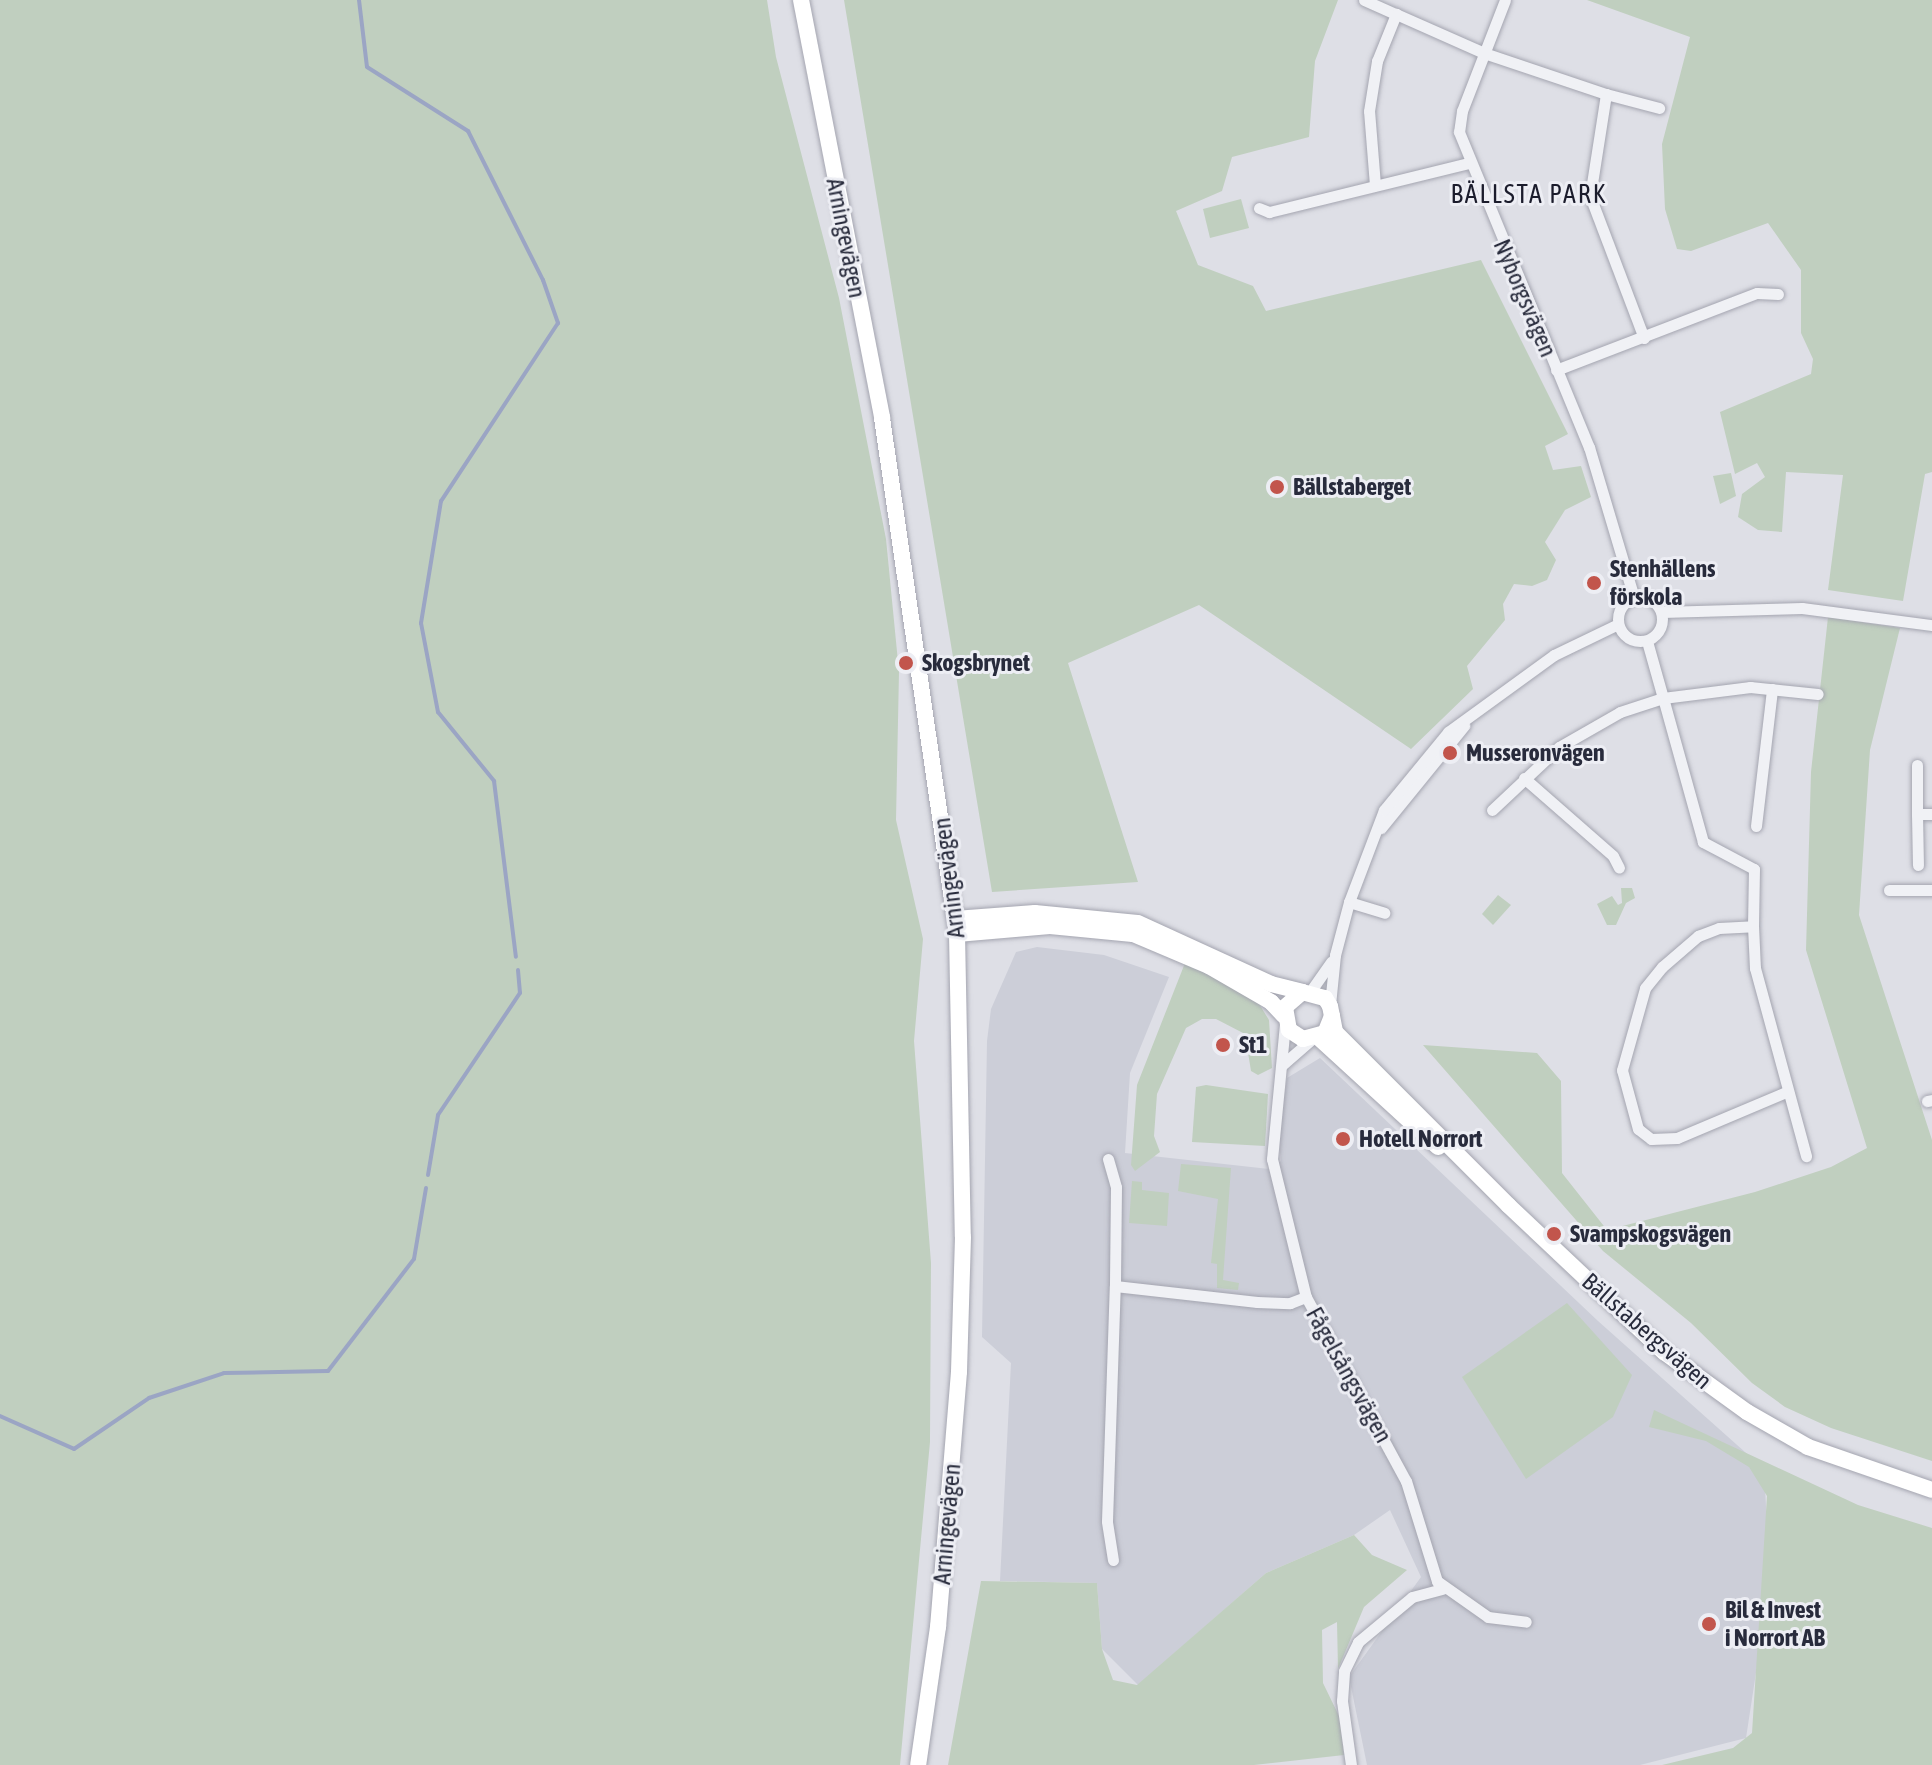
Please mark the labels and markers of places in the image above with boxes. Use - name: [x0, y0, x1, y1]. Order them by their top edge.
- place label: Bällstaberget: [1293, 473, 1411, 501]
- marker: Bällstaberget: [1268, 478, 1286, 496]
- place label: Stenhällens förskola: [1610, 555, 1716, 611]
- marker: Stenhällens förskola: [1585, 574, 1603, 592]
- place label: Skogsbrynet: [922, 649, 1030, 677]
- marker: Skogsbrynet: [897, 654, 915, 672]
- place label: Musseronvägen: [1466, 739, 1605, 767]
- marker: Musseronvägen: [1441, 744, 1459, 762]
- place label: St1: [1239, 1031, 1267, 1059]
- marker: St1: [1214, 1036, 1232, 1054]
- place label: Hotell Norrort: [1359, 1125, 1482, 1153]
- marker: Hotell Norrort: [1334, 1130, 1352, 1148]
- place label: Svampskogsvägen: [1570, 1220, 1731, 1248]
- marker: Svampskogsvägen: [1545, 1225, 1563, 1243]
- place label: Bil & Invest i Norrort AB: [1725, 1596, 1825, 1652]
- marker: Bil & Invest i Norrort AB: [1700, 1615, 1718, 1633]

